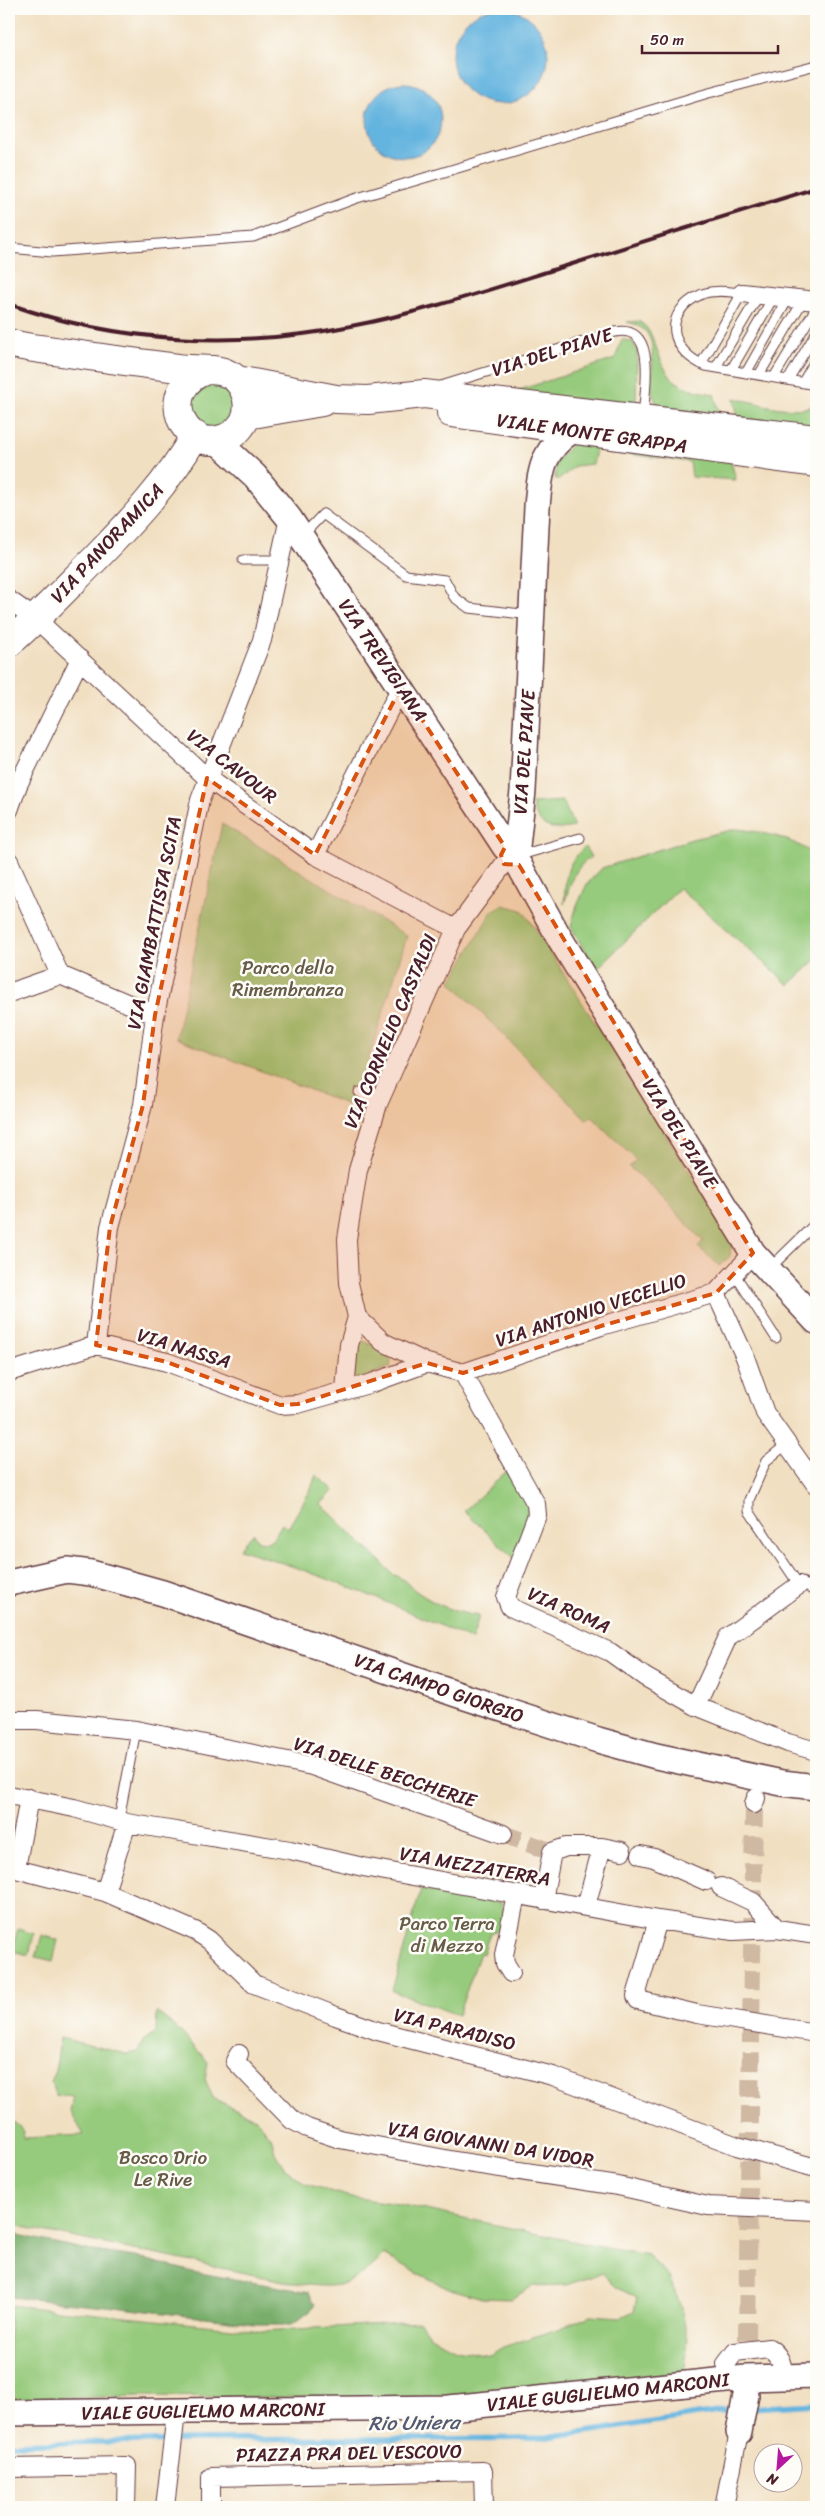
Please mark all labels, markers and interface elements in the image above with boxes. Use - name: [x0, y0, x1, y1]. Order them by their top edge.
- scale bar: [642, 22, 779, 54]
- text: 50 m: [650, 27, 685, 53]
- street label: VIA DEL PIAVE: [487, 318, 618, 386]
- street label: VIALE MONTE GRAPPA: [495, 403, 689, 463]
- street label: VIA PANORAMICA: [42, 475, 172, 611]
- street label: VIA TREVIGIANA: [329, 592, 437, 728]
- street label: VIA DEL PIAVE: [503, 687, 545, 815]
- street label: VIA CAVOUR: [179, 720, 285, 812]
- street label: VIA GIAMBATTISTA SCITA: [117, 814, 191, 1032]
- street label: VIA CORNELIO CASTALDI: [334, 928, 446, 1134]
- park label: Parco della Rimembranza: [232, 951, 344, 1006]
- street label: VIA DEL PIAVE: [633, 1071, 728, 1196]
- street label: VIA ANTONIO VECELLIO: [491, 1264, 691, 1356]
- street label: VIA NASSA: [133, 1318, 235, 1378]
- street label: VIA ROMA: [522, 1577, 616, 1643]
- street label: VIA CAMPO GIORGIO: [350, 1644, 528, 1732]
- street label: VIA DELLE BECCHERIE: [289, 1727, 482, 1818]
- street label: VIA MEZZATERRA: [397, 1837, 553, 1895]
- park label: Parco Terra di Mezzo: [399, 1907, 495, 1962]
- street label: VIA PARADISO: [390, 1998, 520, 2060]
- street label: VIA GIOVANNI DA VIDOR: [386, 2111, 596, 2177]
- park label: Bosco Drio Le Rive: [119, 2141, 208, 2196]
- street label: VIALE GUGLIELMO MARCONI: [485, 2363, 732, 2421]
- street label: VIALE GUGLIELMO MARCONI: [81, 2392, 326, 2430]
- water label: Rio Uniera: [368, 2405, 463, 2441]
- street label: PIAZZA PRA DEL VESCOVO: [235, 2435, 463, 2471]
- north arrow: [752, 2444, 802, 2494]
- text: N: [762, 2466, 783, 2493]

